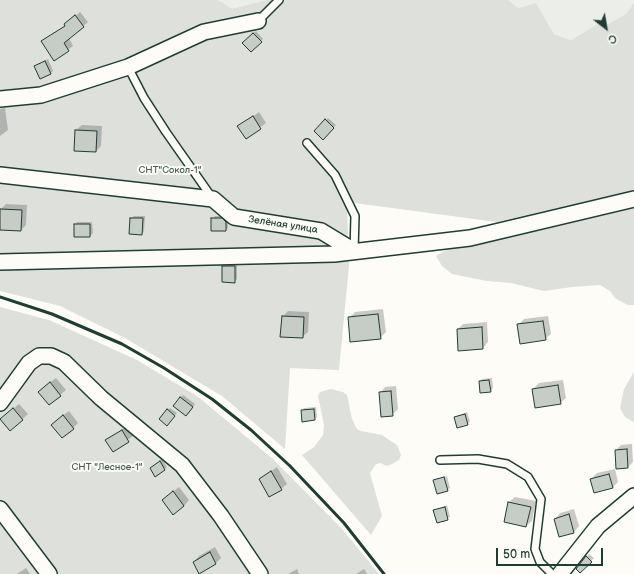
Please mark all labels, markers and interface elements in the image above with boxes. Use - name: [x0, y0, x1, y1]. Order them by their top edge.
- north arrow: [586, 8, 626, 48]
- text: С: [606, 31, 619, 46]
- park label: СНТ"Сокол-1": [139, 164, 201, 176]
- street label: Зелёная улица: [247, 214, 319, 236]
- park label: СНТ "Лесное-1": [72, 461, 142, 473]
- scale bar: [498, 540, 605, 566]
- text: 50 m: [503, 547, 530, 562]

